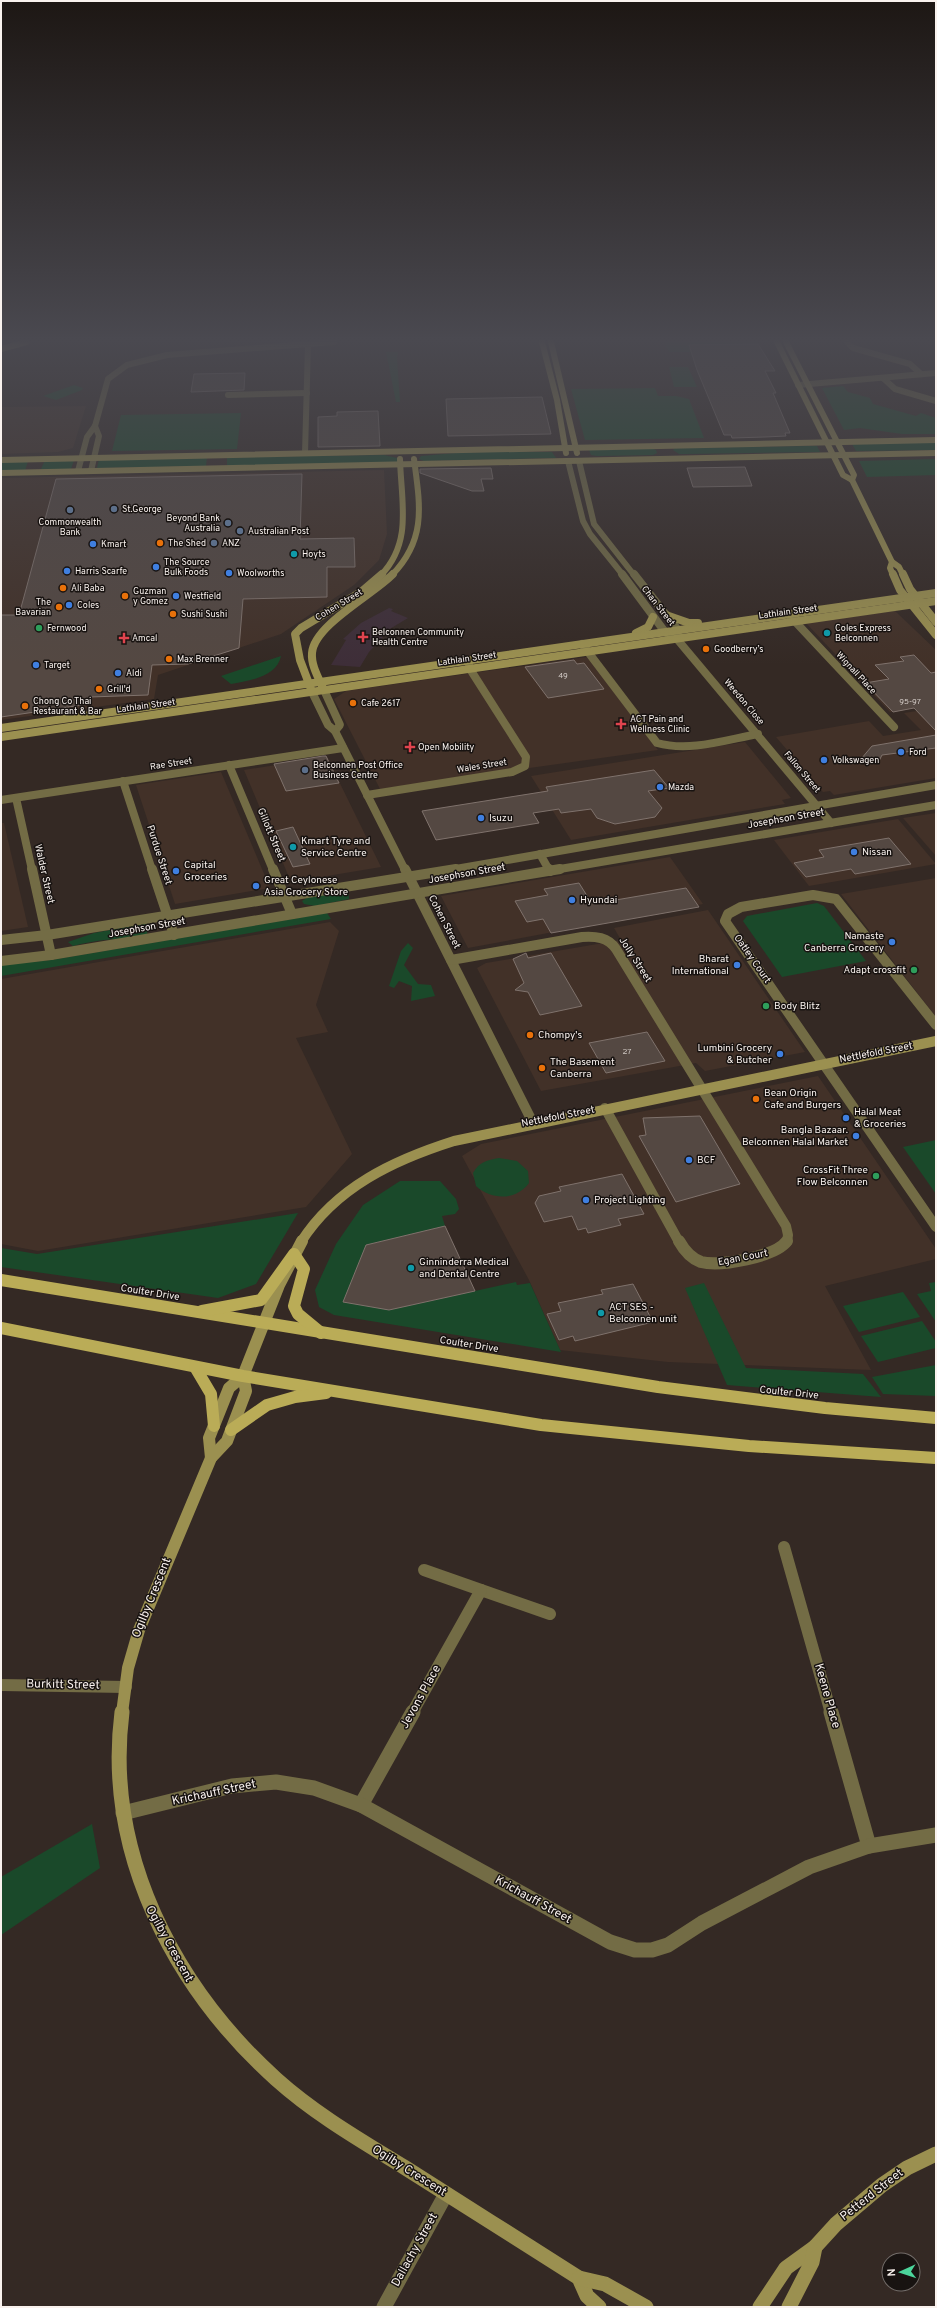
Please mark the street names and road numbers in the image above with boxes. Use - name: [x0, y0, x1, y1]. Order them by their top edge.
- street label: Chan Street: [639, 584, 677, 628]
- street label: Cohen Street: [313, 587, 365, 623]
- street label: Lathlain Street: [758, 602, 818, 622]
- street label: Lathlain Street: [437, 649, 497, 669]
- street label: Wignall Place: [834, 650, 879, 697]
- street label: Weedon Close: [722, 677, 767, 727]
- street label: Lathlain Street: [116, 696, 176, 716]
- street label: Fallon Street: [781, 749, 823, 795]
- street label: Rae Street: [149, 755, 193, 773]
- street label: Wales Street: [456, 757, 508, 775]
- street label: Gillott Street: [254, 806, 288, 864]
- street label: Josephson Street: [747, 806, 826, 832]
- street label: Purdue Street: [143, 824, 175, 887]
- street label: Walder Street: [31, 843, 57, 905]
- street label: Josephson Street: [428, 861, 507, 887]
- street label: Cohen Street: [425, 893, 463, 951]
- street label: Josephson Street: [108, 915, 187, 941]
- street label: Oatley Court: [730, 932, 774, 986]
- street label: Jolly Street: [616, 935, 655, 985]
- street label: Nettlefold Street: [838, 1040, 914, 1066]
- street label: Nettlefold Street: [520, 1104, 596, 1130]
- street label: Egan Court: [717, 1247, 769, 1269]
- street label: Coulter Drive: [120, 1282, 180, 1304]
- street label: Coulter Drive: [439, 1334, 499, 1356]
- street label: Coulter Drive: [759, 1383, 819, 1403]
- street label: Ogilby Crescent: [129, 1556, 175, 1640]
- street label: Jevons Place: [397, 1662, 445, 1732]
- street label: Keene Place: [810, 1662, 844, 1730]
- street label: Burkitt Street: [26, 1676, 100, 1694]
- street label: Krichauff Street: [171, 1776, 257, 1810]
- street label: Krichauff Street: [492, 1872, 574, 1928]
- street label: Ogilby Crescent: [141, 1903, 197, 1985]
- street label: Ogilby Crescent: [369, 2142, 449, 2200]
- street label: Petterd Street: [837, 2165, 907, 2225]
- street label: Dallachy Street: [388, 2210, 442, 2290]

